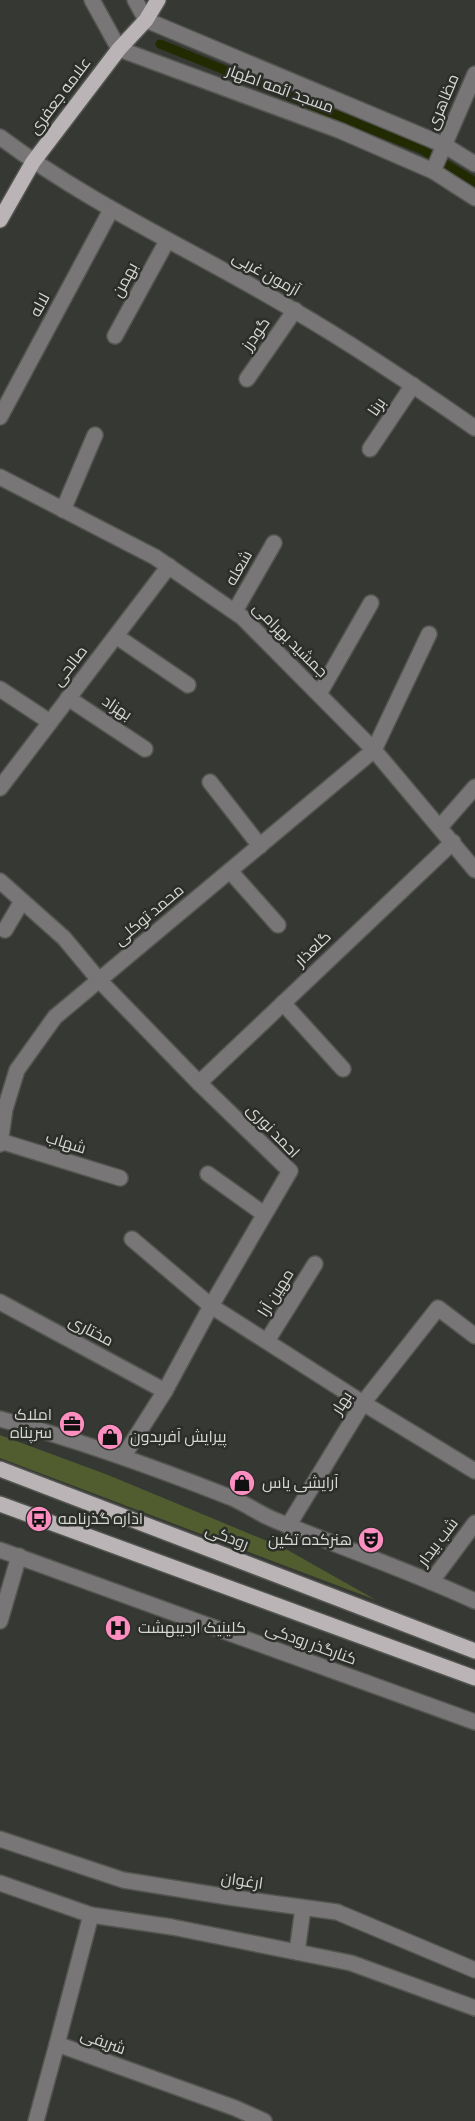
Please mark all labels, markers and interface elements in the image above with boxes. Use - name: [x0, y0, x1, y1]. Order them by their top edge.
- street label: علامه جعفری: [24, 53, 96, 139]
- street label: مسجد ائمه اطهار: [222, 59, 337, 119]
- street label: مظاهری: [421, 71, 465, 133]
- street label: آزمون غربی: [228, 246, 305, 302]
- street label: بهمن: [107, 259, 143, 301]
- street label: لاله: [25, 289, 55, 321]
- street label: گودرز: [236, 313, 275, 356]
- street label: برنا: [363, 393, 391, 421]
- street label: شعله: [220, 546, 258, 590]
- street label: جمشید بهرامی: [247, 597, 333, 683]
- street label: صالحی: [47, 641, 93, 691]
- street label: بهزاد: [98, 690, 136, 726]
- street label: محمد توکلی: [109, 879, 189, 951]
- street label: گلعذار: [289, 926, 336, 973]
- street label: احمد نوری: [242, 1099, 304, 1163]
- street label: شهاب: [43, 1126, 89, 1160]
- street label: مهین آرا: [253, 1265, 299, 1321]
- street label: مختاری: [65, 1310, 117, 1352]
- street label: بهار: [326, 1387, 358, 1420]
- place label: املاک سرپناه: [10, 1404, 52, 1444]
- office icon: املاک سرپناه: [57, 1409, 87, 1439]
- shop icon: پیرایش آفریدون: [95, 1422, 125, 1452]
- place label: پیرایش آفریدون: [130, 1426, 227, 1448]
- shop icon: آرایشی یاس: [227, 1468, 257, 1498]
- place label: آرایشی یاس: [262, 1472, 339, 1494]
- bus stop icon: اداره گذرنامه: [24, 1504, 54, 1534]
- place label: اداره گذرنامه: [58, 1508, 143, 1530]
- street label: شب بیدار: [412, 1513, 464, 1572]
- street label: رودکی: [202, 1519, 252, 1555]
- theatre icon: هنرکده تکین: [356, 1525, 386, 1555]
- place label: هنرکده تکین: [268, 1529, 352, 1551]
- hospital icon: کلینیک اردیبهشت: [103, 1613, 133, 1643]
- place label: کلینیک اردیبهشت: [138, 1617, 246, 1639]
- street label: کنارگذر رودکی: [263, 1617, 359, 1671]
- street label: ارغوان: [220, 1867, 264, 1895]
- street label: شریفی: [77, 2024, 129, 2060]

